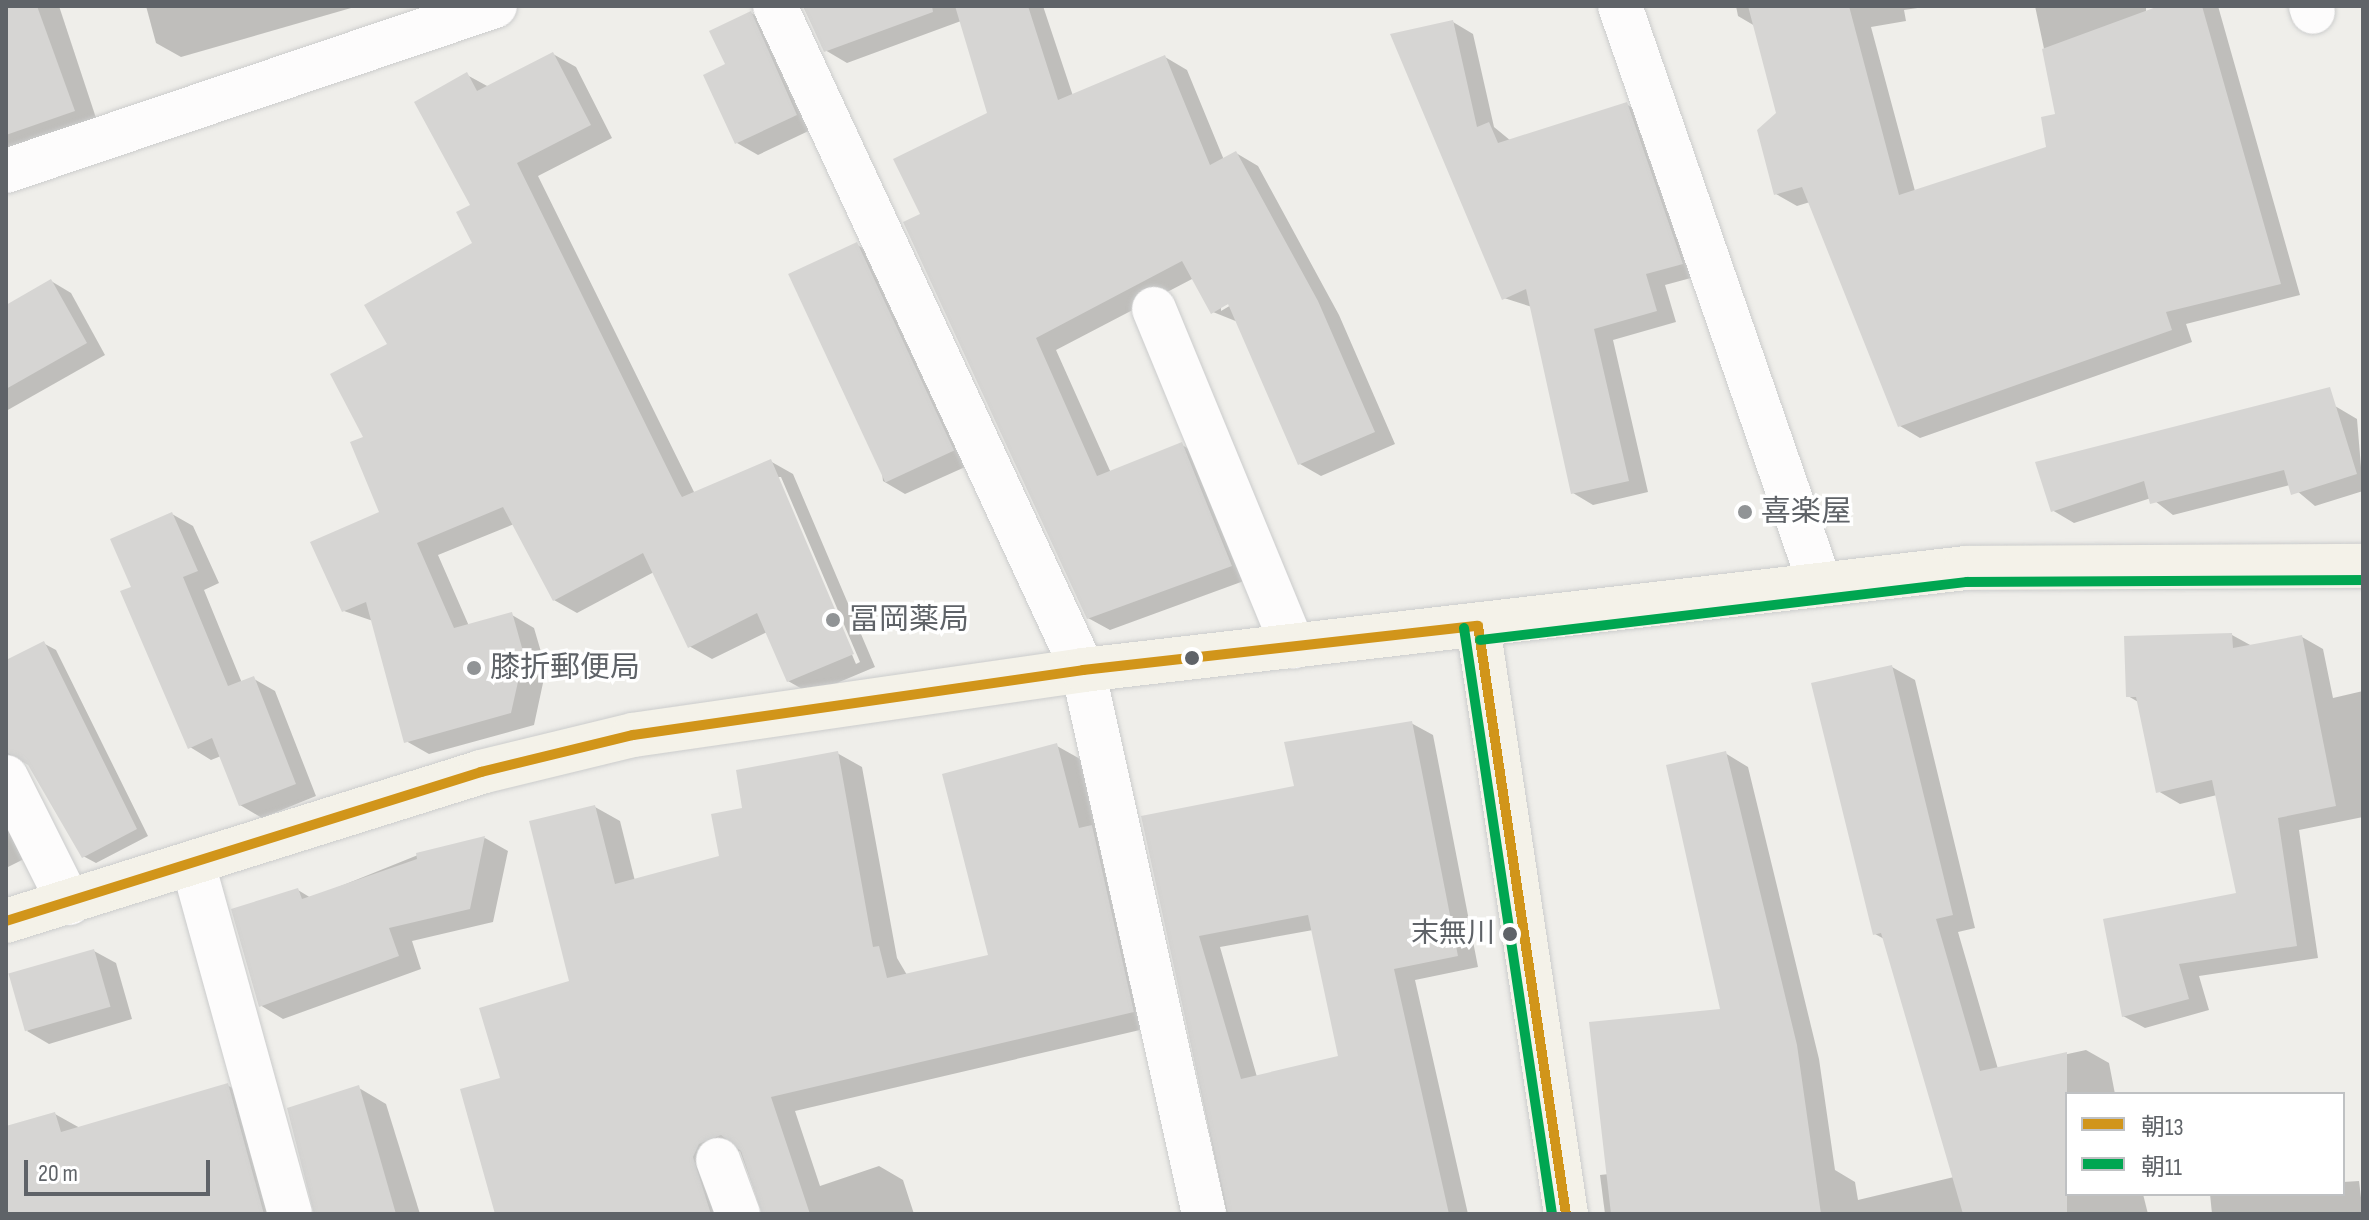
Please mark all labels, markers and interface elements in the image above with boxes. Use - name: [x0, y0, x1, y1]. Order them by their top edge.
- place label: 喜楽屋: [1761, 494, 1851, 530]
- marker: 喜楽屋: [1736, 503, 1754, 521]
- place label: 冨岡薬局: [849, 602, 969, 638]
- marker: 冨岡薬局: [824, 611, 842, 629]
- place label: 膝折郵便局: [490, 650, 640, 686]
- unlabelled marker: [1184, 650, 1200, 666]
- marker: 膝折郵便局: [465, 659, 483, 677]
- place label: 末無川: [1411, 917, 1495, 951]
- marker: 末無川: [1502, 926, 1518, 942]
- legend: [2065, 1092, 2345, 1196]
- text: 朝13: [2141, 1113, 2183, 1142]
- scale bar: [28, 1144, 214, 1194]
- text: 朝11: [2141, 1153, 2182, 1182]
- text: 20 m: [38, 1159, 78, 1188]

